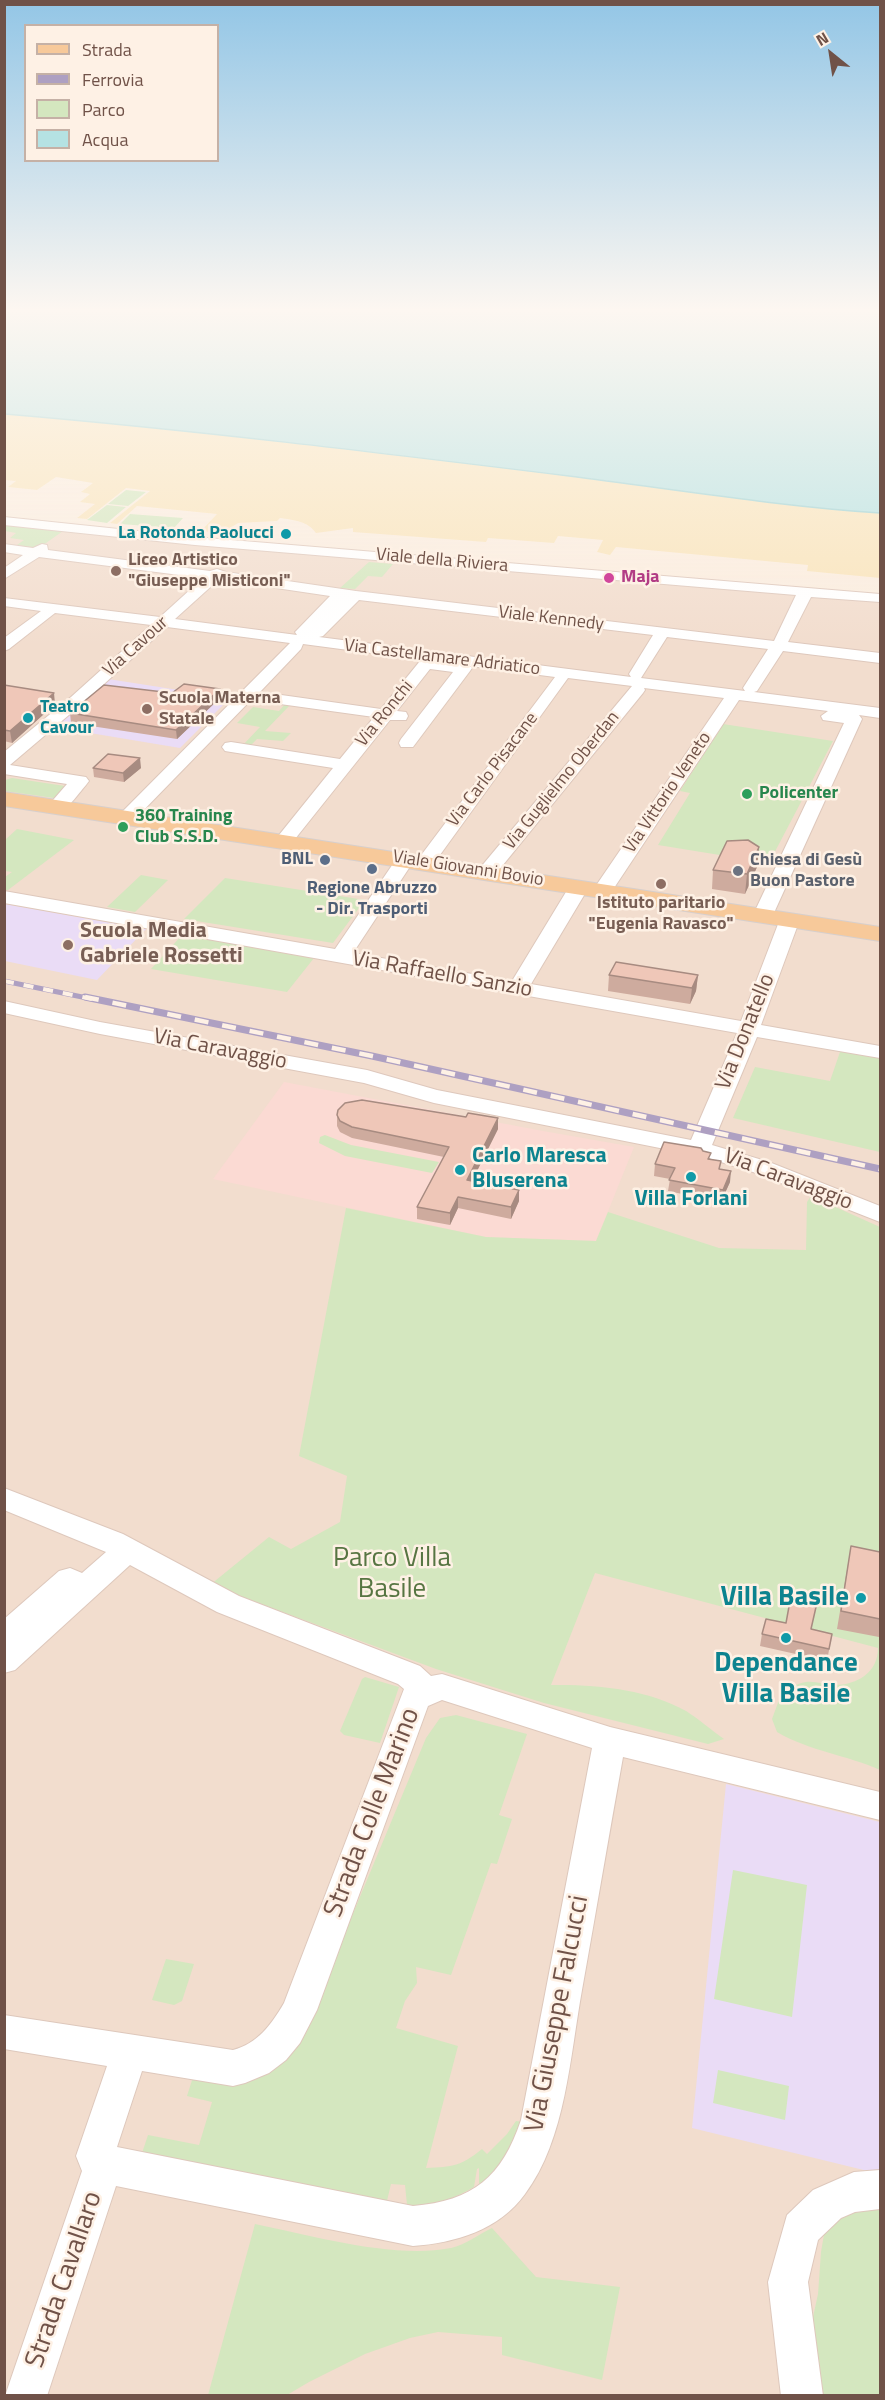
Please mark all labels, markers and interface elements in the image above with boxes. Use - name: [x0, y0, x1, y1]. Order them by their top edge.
- legend: [24, 24, 219, 162]
- north arrow: [801, 24, 861, 84]
- text: N: [811, 25, 833, 52]
- text: Strada: [82, 36, 132, 63]
- text: Ferrovia: [82, 66, 143, 93]
- text: Parco: [82, 96, 125, 123]
- text: Acqua: [82, 126, 128, 153]
- place label: La Rotonda Paolucci: [118, 523, 274, 545]
- marker: La Rotonda Paolucci: [279, 527, 293, 541]
- street label: Viale della Riviera: [375, 544, 509, 578]
- place label: Liceo Artistico "Giuseppe Misticoni": [128, 550, 291, 592]
- marker: Liceo Artistico "Giuseppe Misticoni": [109, 564, 123, 578]
- place label: Maja: [621, 567, 660, 589]
- marker: Maja: [602, 571, 616, 585]
- street label: Viale Kennedy: [497, 602, 605, 636]
- street label: Via Cavour: [99, 612, 173, 682]
- street label: Via Castellamare Adriatico: [343, 635, 541, 681]
- street label: Via Ronchi: [352, 677, 418, 751]
- place label: Scuola Materna Statale: [159, 688, 281, 730]
- place label: Teatro Cavour: [40, 697, 94, 740]
- marker: Scuola Materna Statale: [140, 702, 154, 716]
- street label: Via Guglielmo Oberdan: [500, 707, 624, 855]
- street label: Via Carlo Pisacane: [443, 709, 543, 831]
- marker: Teatro Cavour: [21, 711, 35, 725]
- street label: Via Vittorio Veneto: [620, 728, 716, 858]
- place label: Policenter: [759, 783, 838, 805]
- marker: Policenter: [740, 787, 754, 801]
- place label: 360 Training Club S.S.D.: [135, 806, 232, 848]
- marker: 360 Training Club S.S.D.: [116, 820, 130, 834]
- street label: Viale Giovanni Bovio: [391, 846, 545, 892]
- place label: BNL: [281, 849, 313, 871]
- place label: Chiesa di Gesù Buon Pastore: [750, 850, 862, 892]
- marker: BNL: [318, 853, 332, 867]
- marker: Regione Abruzzo - Dir. Trasporti: [365, 862, 379, 876]
- marker: Chiesa di Gesù Buon Pastore: [731, 864, 745, 878]
- marker: Istituto paritario "Eugenia Ravasco": [654, 877, 668, 891]
- place label: Regione Abruzzo - Dir. Trasporti: [307, 878, 437, 920]
- place label: Istituto paritario "Eugenia Ravasco": [588, 893, 734, 936]
- place label: Scuola Media Gabriele Rossetti: [80, 919, 243, 970]
- marker: Scuola Media Gabriele Rossetti: [61, 938, 75, 952]
- street label: Via Raffaello Sanzio: [350, 946, 534, 1004]
- street label: Via Donatello: [711, 970, 781, 1094]
- street label: Via Caravaggio: [151, 1024, 289, 1076]
- street label: Via Caravaggio: [720, 1143, 856, 1217]
- place label: Carlo Maresca Bluserena: [472, 1144, 607, 1196]
- marker: Carlo Maresca Bluserena: [453, 1163, 467, 1177]
- marker: Villa Forlani: [684, 1170, 698, 1184]
- place label: Villa Forlani: [634, 1187, 748, 1213]
- park label: Parco Villa Basile: [333, 1543, 451, 1606]
- place label: Villa Basile: [720, 1582, 849, 1614]
- marker: Villa Basile: [854, 1591, 868, 1605]
- marker: Dependance Villa Basile: [779, 1631, 793, 1645]
- place label: Dependance Villa Basile: [714, 1648, 858, 1711]
- street label: Strada Colle Marino: [318, 1704, 428, 1922]
- street label: Via Giuseppe Falcucci: [519, 1893, 597, 2135]
- street label: Strada Cavallaro: [20, 2188, 110, 2372]

